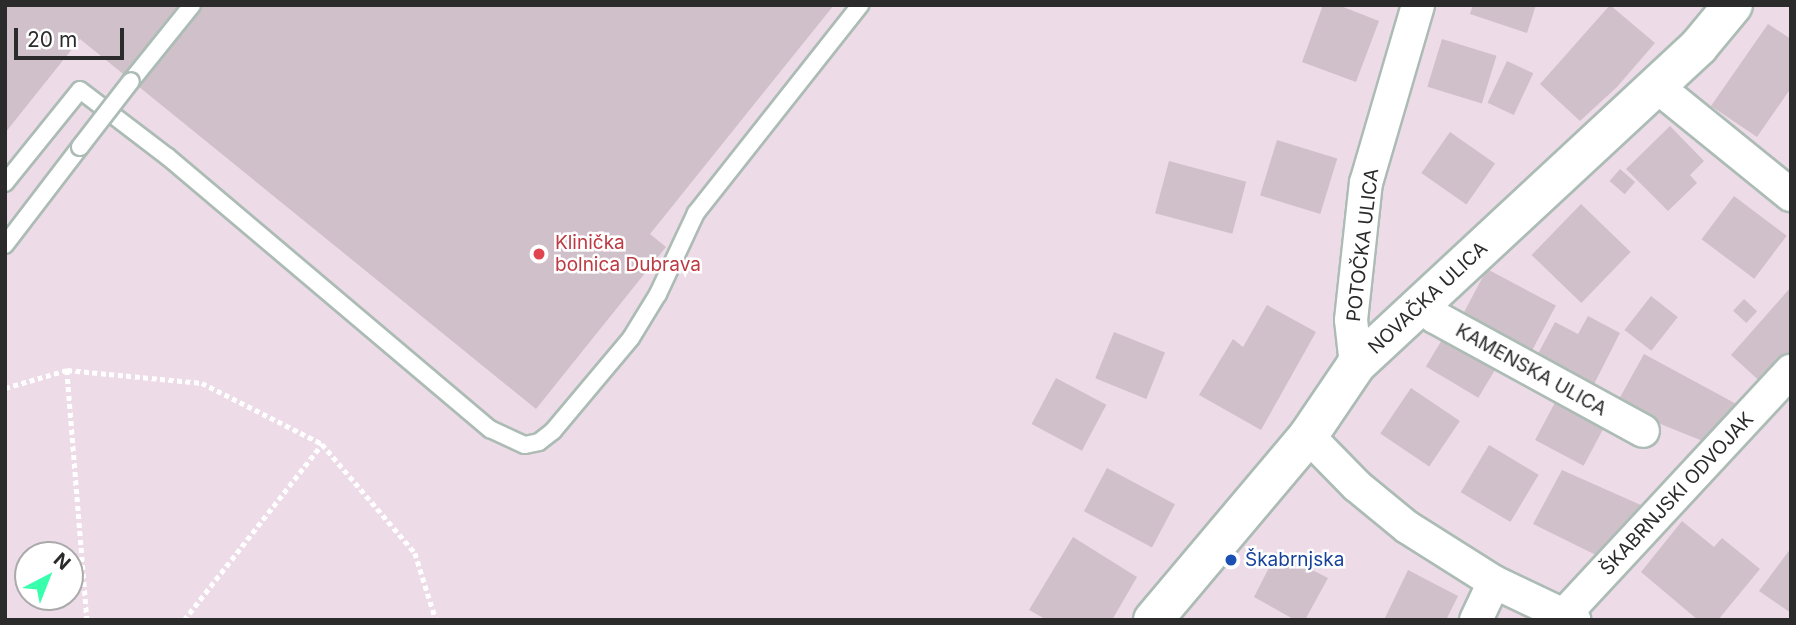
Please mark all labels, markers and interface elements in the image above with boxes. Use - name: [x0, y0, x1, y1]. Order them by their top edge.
- scale bar: [18, 14, 128, 58]
- text: 20 m: [27, 27, 77, 52]
- street label: POTOČKA ULICA: [1342, 167, 1384, 323]
- place label: Klinička bolnica Dubrava: [555, 232, 701, 276]
- street label: NOVAČKA ULICA: [1364, 237, 1492, 359]
- marker: Klinička bolnica Dubrava: [529, 244, 549, 264]
- street label: KAMENSKA ULICA: [1452, 319, 1610, 421]
- street label: ŠKABRNJSKI ODVOJAK: [1596, 408, 1758, 580]
- north arrow: [14, 541, 84, 611]
- text: N: [49, 548, 75, 575]
- place label: Škabrnjska: [1245, 549, 1344, 571]
- marker: Škabrnjska: [1223, 552, 1239, 568]

